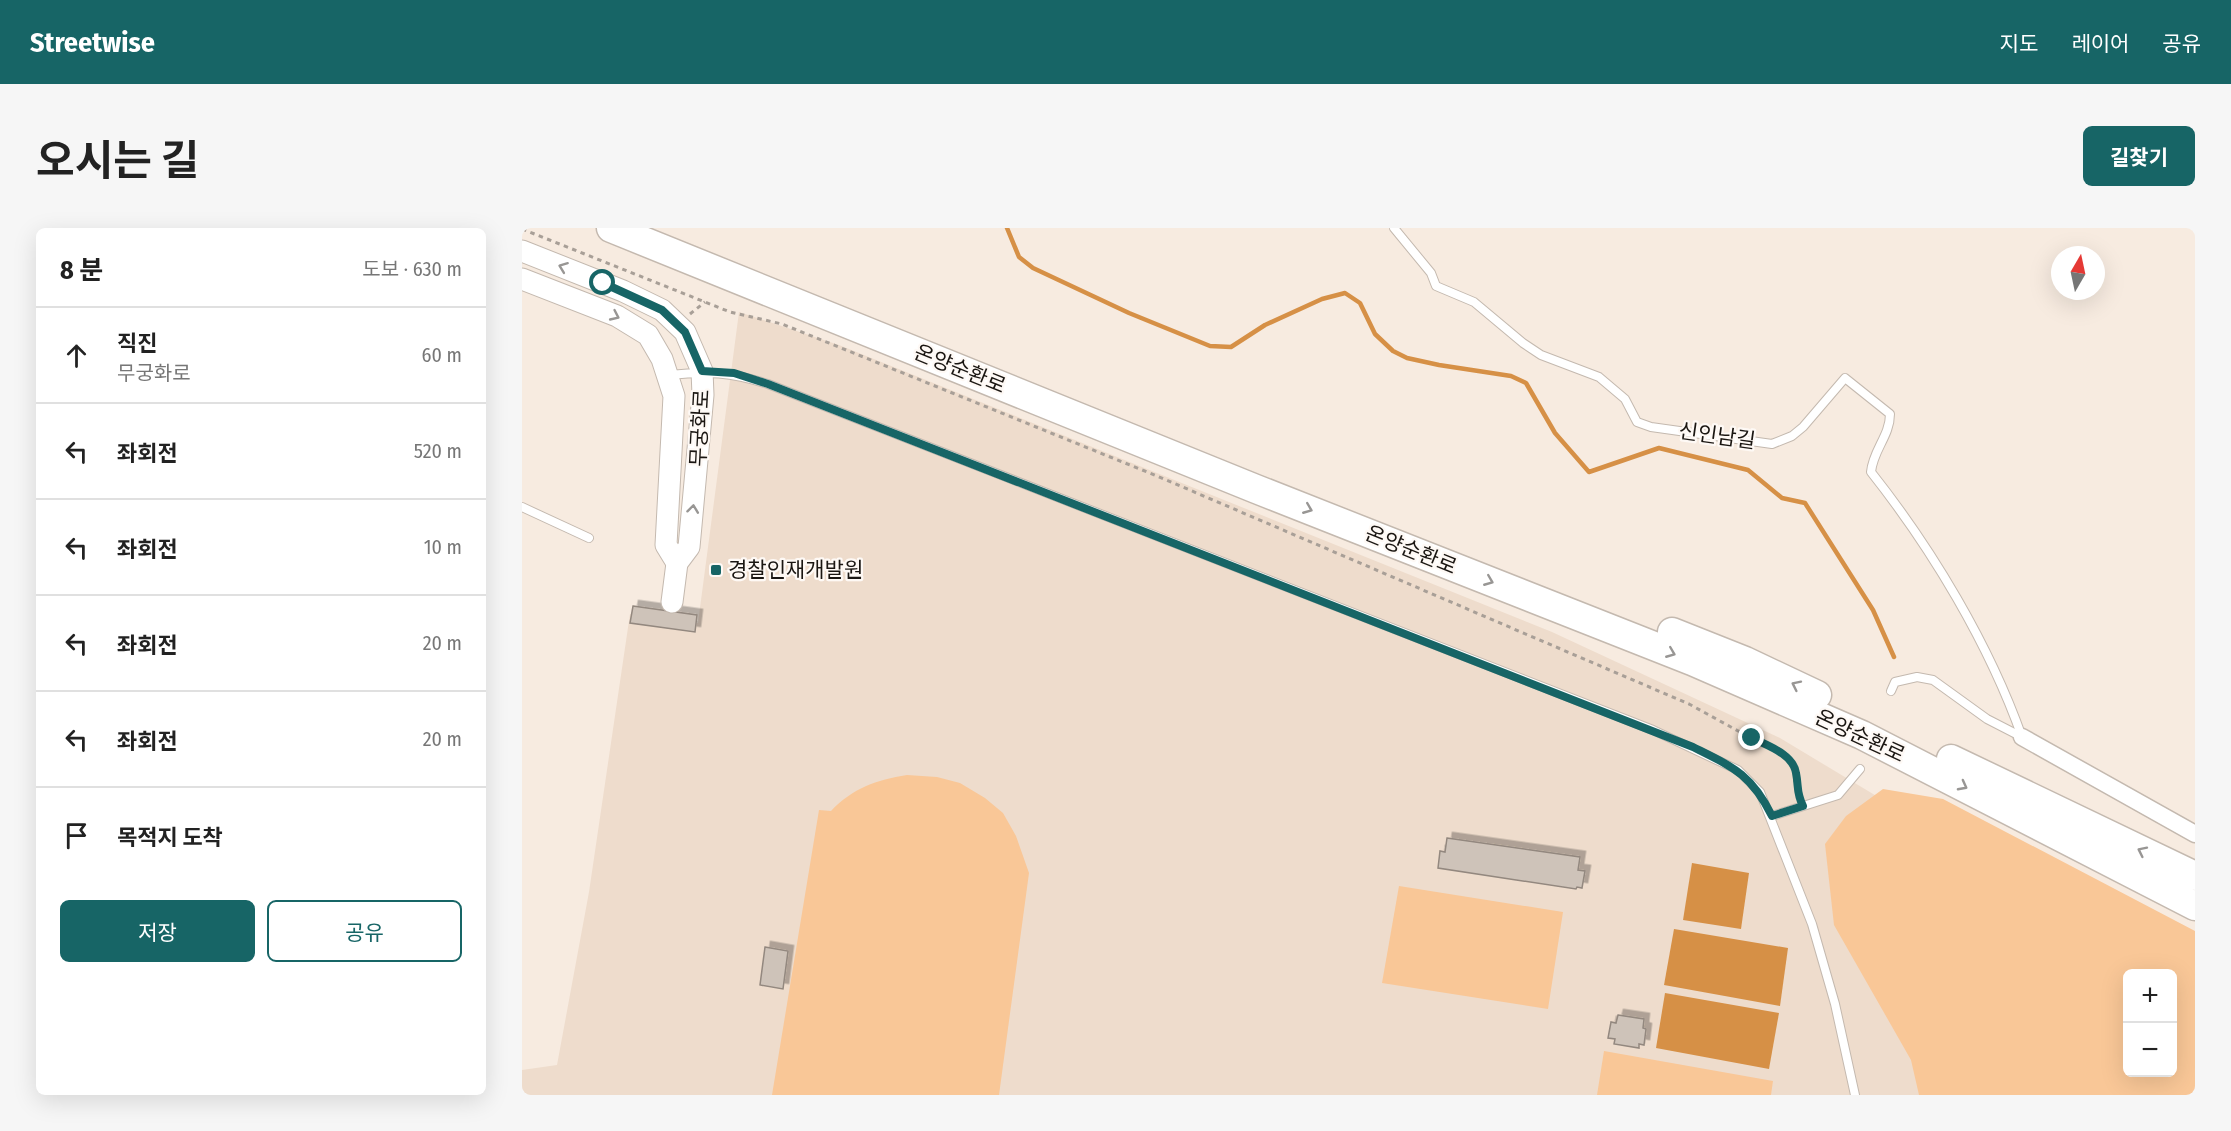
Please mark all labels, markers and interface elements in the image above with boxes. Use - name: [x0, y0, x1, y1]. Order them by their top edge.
- text: Streetwise: [30, 26, 155, 59]
- text: 지도: [2000, 31, 2038, 57]
- text: 레이어: [2071, 31, 2129, 57]
- text: 공유: [2162, 31, 2201, 57]
- button: 길찾기: [2083, 126, 2195, 186]
- text: 오시는 길: [36, 136, 199, 186]
- north arrow: [2051, 246, 2105, 300]
- text: 8 분: [60, 255, 103, 286]
- text: 도보 · 630 m: [362, 257, 462, 281]
- one-way arrow: [558, 262, 569, 275]
- route start: [589, 269, 615, 295]
- one-way arrow: [609, 308, 620, 320]
- text: 직진: [117, 330, 157, 357]
- icon: ahead: [60, 339, 93, 372]
- street label: 온양순환로: [910, 339, 1010, 399]
- text: 60 m: [422, 343, 462, 367]
- text: 무궁화로: [117, 361, 191, 385]
- street label: 무궁화로: [685, 389, 715, 467]
- street label: 신인남길: [1677, 418, 1757, 454]
- icon: left: [60, 435, 93, 468]
- text: 520 m: [414, 439, 462, 463]
- text: 좌회전: [117, 440, 178, 467]
- one-way arrow: [1302, 502, 1313, 515]
- one-way arrow: [687, 504, 699, 513]
- street label: 온양순환로: [1361, 520, 1461, 580]
- icon: left: [60, 531, 93, 564]
- text: 10 m: [424, 535, 462, 559]
- text: 좌회전: [117, 536, 178, 563]
- place label: 경찰인재개발원: [728, 557, 863, 583]
- marker: 경찰인재개발원: [709, 563, 723, 577]
- one-way arrow: [1483, 574, 1494, 586]
- icon: left: [60, 627, 93, 660]
- text: 20 m: [423, 631, 462, 655]
- text: 좌회전: [117, 632, 178, 659]
- one-way arrow: [1665, 646, 1676, 658]
- one-way arrow: [1791, 681, 1802, 693]
- street label: 온양순환로: [1811, 704, 1909, 768]
- icon: left: [60, 723, 93, 756]
- route end: [1738, 724, 1764, 750]
- text: 20 m: [423, 727, 462, 751]
- text: 좌회전: [117, 728, 178, 755]
- one-way arrow: [1956, 779, 1967, 791]
- icon: arrive: [60, 819, 93, 852]
- text: 목적지 도착: [117, 824, 223, 851]
- one-way arrow: [2138, 846, 2149, 858]
- button: 저장: [60, 900, 255, 962]
- button: 공유: [267, 900, 462, 962]
- map controls: [2123, 969, 2177, 1077]
- button: +: [2123, 969, 2177, 1023]
- button: −: [2123, 1023, 2177, 1077]

